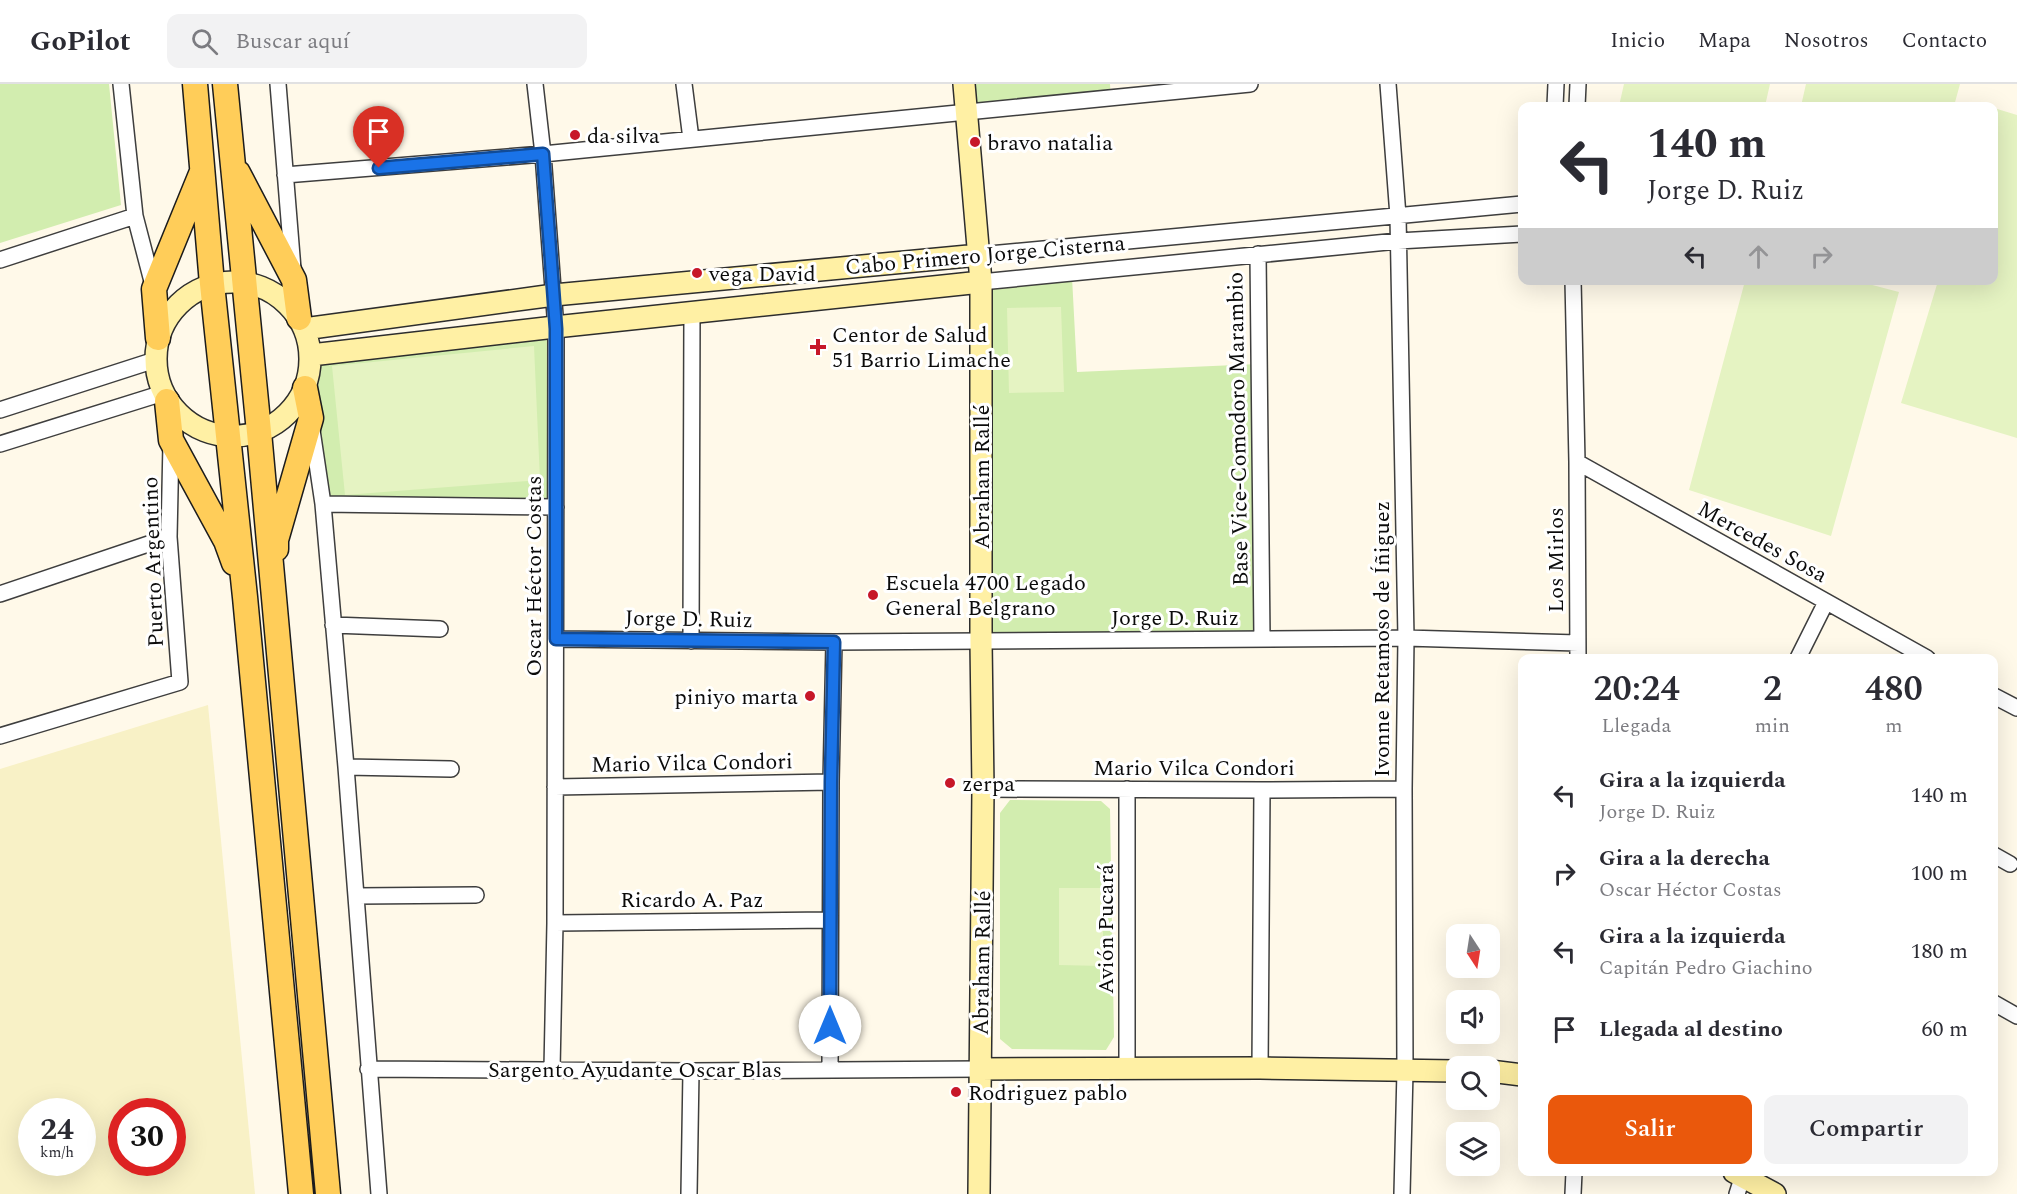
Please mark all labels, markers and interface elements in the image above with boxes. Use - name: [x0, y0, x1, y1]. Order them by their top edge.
- search box: [167, 14, 587, 68]
- text: GoPilot: [30, 20, 131, 63]
- icon: search: [188, 25, 221, 58]
- text: Buscar aquí: [236, 25, 350, 58]
- text: Inicio: [1610, 25, 1665, 57]
- text: Mapa: [1698, 25, 1751, 57]
- text: Nosotros: [1784, 25, 1869, 57]
- text: Contacto: [1902, 25, 1987, 57]
- pin: [353, 106, 404, 168]
- text: 140 m: [1647, 113, 1766, 176]
- icon: arrive: [362, 115, 395, 148]
- place label: da silva: [587, 120, 660, 153]
- icon: left: [1548, 126, 1626, 204]
- place label: bravo natalia: [987, 127, 1113, 160]
- marker: da silva: [568, 128, 582, 142]
- marker: bravo natalia: [968, 135, 982, 149]
- text: Jorge D. Ruiz: [1647, 170, 1804, 212]
- street label: Cabo Primero Jorge Cisterna: [844, 227, 1127, 284]
- icon: left: [1679, 240, 1712, 273]
- icon: ahead: [1742, 240, 1775, 273]
- icon: right: [1805, 240, 1838, 273]
- place label: vega David: [708, 258, 816, 291]
- marker: vega David: [690, 266, 704, 280]
- street label: Base Vice-Comodoro Marambio: [1219, 272, 1258, 586]
- place label: Centor de Salud 51 Barrio Limache: [832, 319, 1011, 377]
- marker: Centor de Salud 51 Barrio Limache: [809, 338, 827, 356]
- street label: Abraham Rallé: [966, 405, 999, 549]
- street label: Puerto Argentino: [134, 476, 173, 648]
- street label: Oscar Héctor Costas: [518, 476, 551, 676]
- street label: Mercedes Sosa: [1691, 493, 1833, 592]
- street label: Ivonne Retamoso de Íñiguez: [1366, 501, 1399, 777]
- street label: Los Mirlos: [1540, 507, 1573, 613]
- place label: Escuela 4700 Legado General Belgrano: [885, 567, 1086, 625]
- marker: Escuela 4700 Legado General Belgrano: [866, 588, 880, 602]
- street label: Jorge D. Ruiz: [625, 602, 753, 637]
- street label: Jorge D. Ruiz: [1111, 602, 1239, 635]
- text: 20:24: [1593, 662, 1680, 717]
- text: 2: [1763, 662, 1782, 717]
- text: 480: [1865, 662, 1923, 717]
- place label: piniyo marta: [674, 681, 798, 714]
- marker: piniyo marta: [803, 689, 817, 703]
- text: Llegada: [1602, 711, 1671, 741]
- text: min: [1755, 711, 1790, 741]
- text: m: [1885, 711, 1903, 741]
- street label: Mario Vilca Condori: [591, 745, 793, 782]
- street label: Mario Vilca Condori: [1093, 752, 1295, 785]
- text: Gira a la izquierda: [1599, 764, 1786, 797]
- place label: zerpa: [962, 768, 1015, 801]
- marker: zerpa: [943, 776, 957, 790]
- icon: left: [1548, 779, 1581, 812]
- text: 140 m: [1911, 779, 1968, 812]
- text: Jorge D. Ruiz: [1599, 797, 1716, 827]
- text: Gira a la derecha: [1599, 842, 1770, 875]
- icon: right: [1548, 857, 1581, 890]
- text: 100 m: [1911, 857, 1968, 890]
- street label: Avión Pucará: [1090, 863, 1123, 994]
- text: Oscar Héctor Costas: [1599, 875, 1782, 905]
- street label: Ricardo A. Paz: [620, 884, 764, 917]
- street label: Abraham Rallé: [965, 890, 1000, 1036]
- text: Gira a la izquierda: [1599, 920, 1786, 953]
- north arrow: [1446, 924, 1500, 978]
- map controls: [1446, 924, 1500, 1176]
- icon: left: [1548, 935, 1581, 968]
- text: 180 m: [1911, 935, 1968, 968]
- text: Capitán Pedro Giachino: [1599, 953, 1813, 983]
- button: sound: [1446, 990, 1500, 1044]
- position arrow: [798, 994, 862, 1058]
- icon: arrive: [1548, 1013, 1581, 1046]
- text: Llegada al destino: [1599, 1013, 1783, 1046]
- text: 60 m: [1922, 1013, 1968, 1046]
- street label: Sargento Ayudante Oscar Blas: [488, 1054, 782, 1087]
- button: search: [1446, 1056, 1500, 1110]
- place label: Rodriguez pablo: [968, 1077, 1127, 1110]
- marker: Rodriguez pablo: [949, 1085, 963, 1099]
- button: Salir: [1548, 1095, 1752, 1164]
- button: Compartir: [1764, 1095, 1968, 1164]
- speed limit sign: 30: [108, 1098, 186, 1176]
- text: 24: [40, 1107, 74, 1153]
- button: layers: [1446, 1122, 1500, 1176]
- text: km/h: [40, 1141, 74, 1164]

